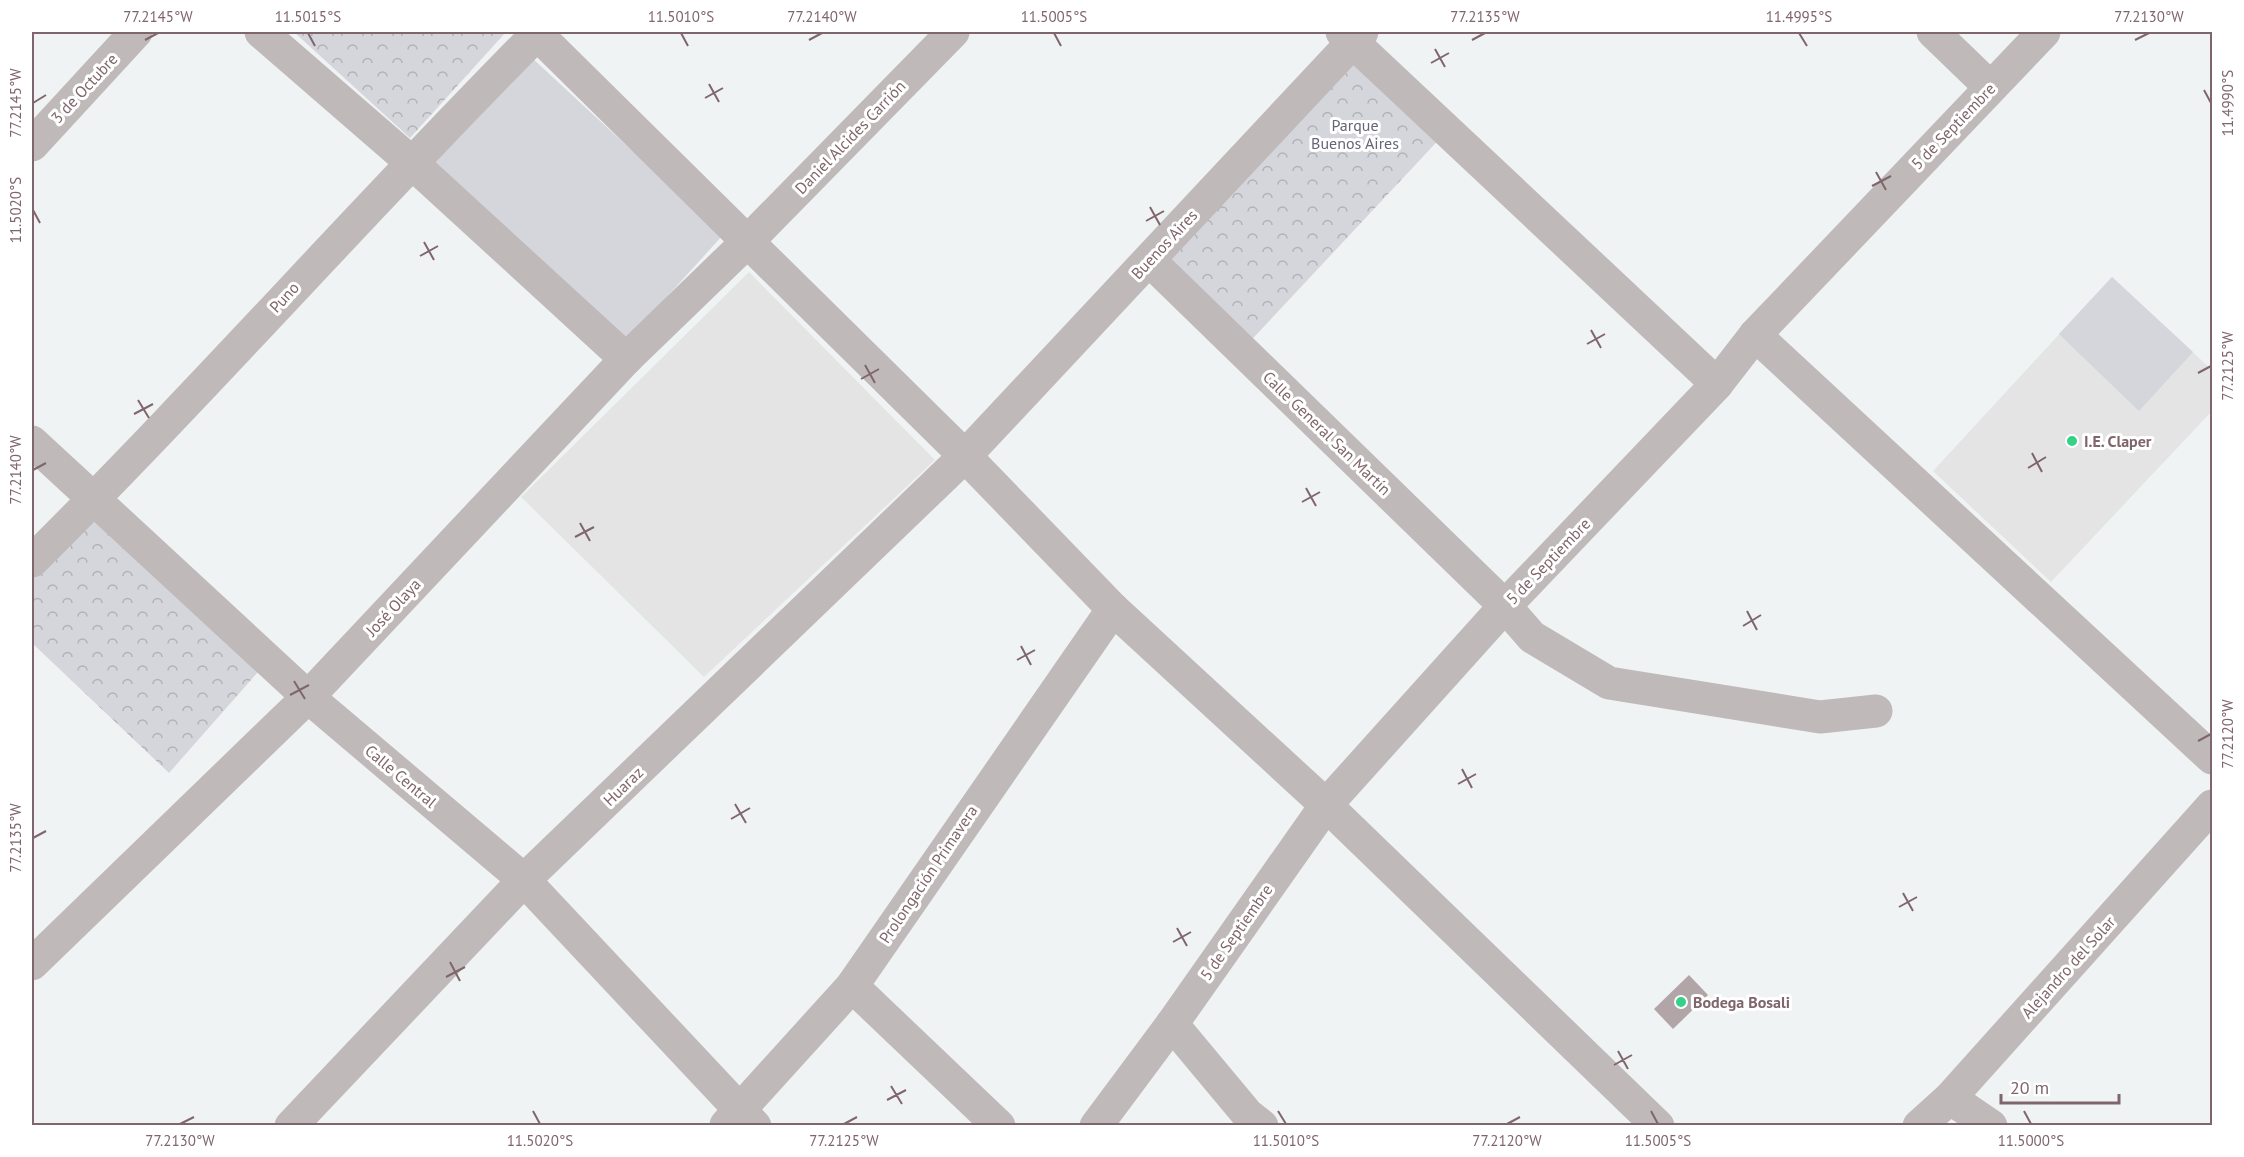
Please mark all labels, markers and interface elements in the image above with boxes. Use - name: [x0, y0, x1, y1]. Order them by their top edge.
- text: 77.2145°W: [123, 7, 193, 26]
- text: 11.5015°S: [275, 7, 341, 26]
- text: 11.5010°S: [648, 7, 714, 26]
- text: 77.2140°W: [787, 7, 857, 26]
- text: 11.5005°S: [1021, 7, 1087, 26]
- text: 77.2135°W: [1450, 7, 1520, 26]
- text: 11.4995°S: [1766, 7, 1832, 26]
- text: 77.2130°W: [2114, 7, 2184, 26]
- street label: 3 de Octubre: [47, 49, 121, 127]
- text: 77.2145°W: [6, 68, 25, 138]
- text: 11.4990°S: [2218, 70, 2237, 136]
- street label: Daniel Alcides Carrión: [791, 76, 909, 198]
- street label: 5 de Septiembre: [1907, 79, 1999, 173]
- park label: Parque Buenos Aires: [1311, 115, 1399, 153]
- text: 11.5020°S: [6, 177, 25, 243]
- street label: Buenos Aires: [1127, 205, 1201, 283]
- street label: Puno: [265, 278, 303, 316]
- text: 77.2125°W: [2218, 331, 2237, 401]
- street label: Calle General San Martín: [1259, 367, 1395, 499]
- place label: I.E. Claper: [2084, 431, 2152, 451]
- marker: I.E. Claper: [2065, 434, 2079, 448]
- text: 77.2140°W: [6, 435, 25, 505]
- street label: 5 de Septiembre: [1502, 514, 1594, 608]
- street label: José Olaya: [361, 574, 425, 641]
- text: 77.2120°W: [2218, 699, 2237, 769]
- street label: Calle Central: [361, 740, 441, 812]
- street label: Huaraz: [599, 762, 647, 810]
- street label: Prolongación Primavera: [874, 801, 982, 947]
- text: 77.2135°W: [6, 803, 25, 873]
- street label: 5 de Septiembre: [1196, 880, 1276, 984]
- street label: Alejandro del Solar: [2017, 911, 2120, 1022]
- place label: Bodega Bosali: [1693, 992, 1790, 1012]
- marker: Bodega Bosali: [1674, 995, 1688, 1009]
- scale bar: [2001, 1067, 2120, 1105]
- text: 20 m: [2010, 1076, 2049, 1099]
- text: 77.2130°W: [145, 1131, 215, 1150]
- text: 11.5020°S: [507, 1131, 573, 1150]
- text: 77.2125°W: [809, 1131, 879, 1150]
- text: 11.5010°S: [1253, 1131, 1319, 1150]
- text: 77.2120°W: [1472, 1131, 1542, 1150]
- text: 11.5005°S: [1625, 1131, 1691, 1150]
- text: 11.5000°S: [1998, 1131, 2064, 1150]

